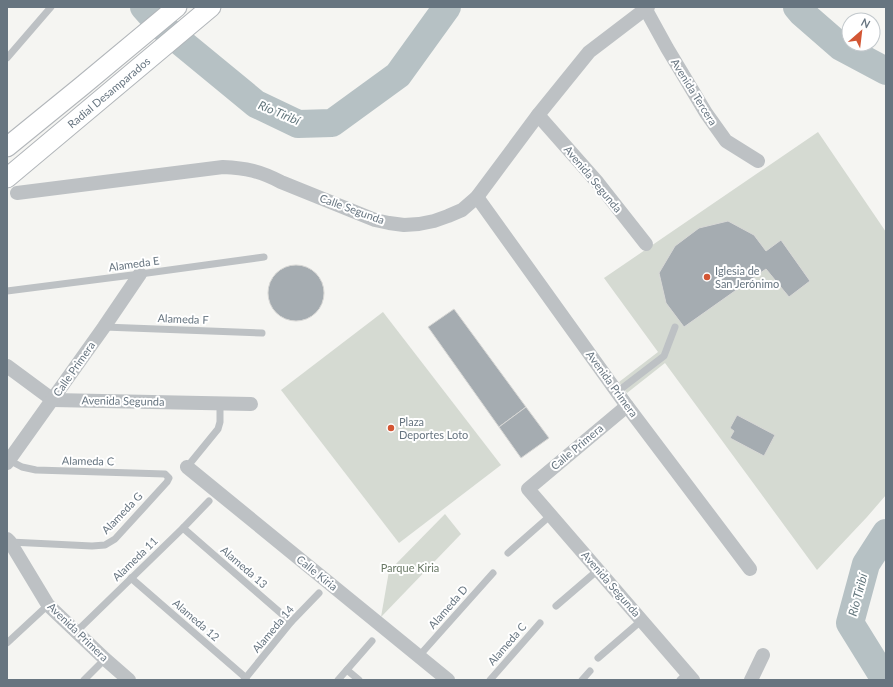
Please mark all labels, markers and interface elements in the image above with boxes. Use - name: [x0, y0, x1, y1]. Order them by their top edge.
- north arrow: [841, 12, 881, 52]
- text: N: [859, 15, 873, 30]
- street label: Radial Desamparados: [65, 54, 153, 130]
- street label: Avenida Tercera: [669, 56, 720, 128]
- water label: Río Tiribí: [256, 97, 303, 128]
- street label: Avenida Segunda: [562, 143, 625, 215]
- street label: Calle Segunda: [318, 191, 386, 226]
- street label: Alameda E: [108, 254, 160, 274]
- place label: Iglesia de San Jerónimo: [715, 264, 779, 290]
- marker: Iglesia de San Jerónimo: [702, 272, 712, 282]
- street label: Alameda F: [157, 311, 209, 326]
- street label: Calle Primera: [50, 339, 97, 399]
- street label: Avenida Primera: [584, 348, 641, 419]
- street label: Avenida Segunda: [81, 393, 165, 408]
- place label: Plaza Deportes Loto: [399, 415, 468, 441]
- street label: Calle Primera: [548, 421, 605, 472]
- marker: Plaza Deportes Loto: [386, 423, 396, 433]
- street label: Alameda C: [62, 454, 115, 467]
- street label: Alameda G: [99, 489, 145, 536]
- street label: Alameda 11: [109, 534, 160, 583]
- street label: Alameda 13: [218, 543, 270, 590]
- street label: Avenida Segunda: [579, 548, 643, 619]
- street label: Calle Kiria: [294, 552, 340, 593]
- park label: Parque Kiria: [381, 561, 439, 574]
- water label: Río Tiribí: [845, 571, 871, 618]
- street label: Alameda D: [425, 582, 470, 631]
- street label: Alameda 12: [170, 596, 222, 643]
- street label: Avenida Primera: [45, 600, 111, 664]
- street label: Alameda 14: [249, 602, 296, 655]
- street label: Alameda C: [485, 619, 529, 668]

